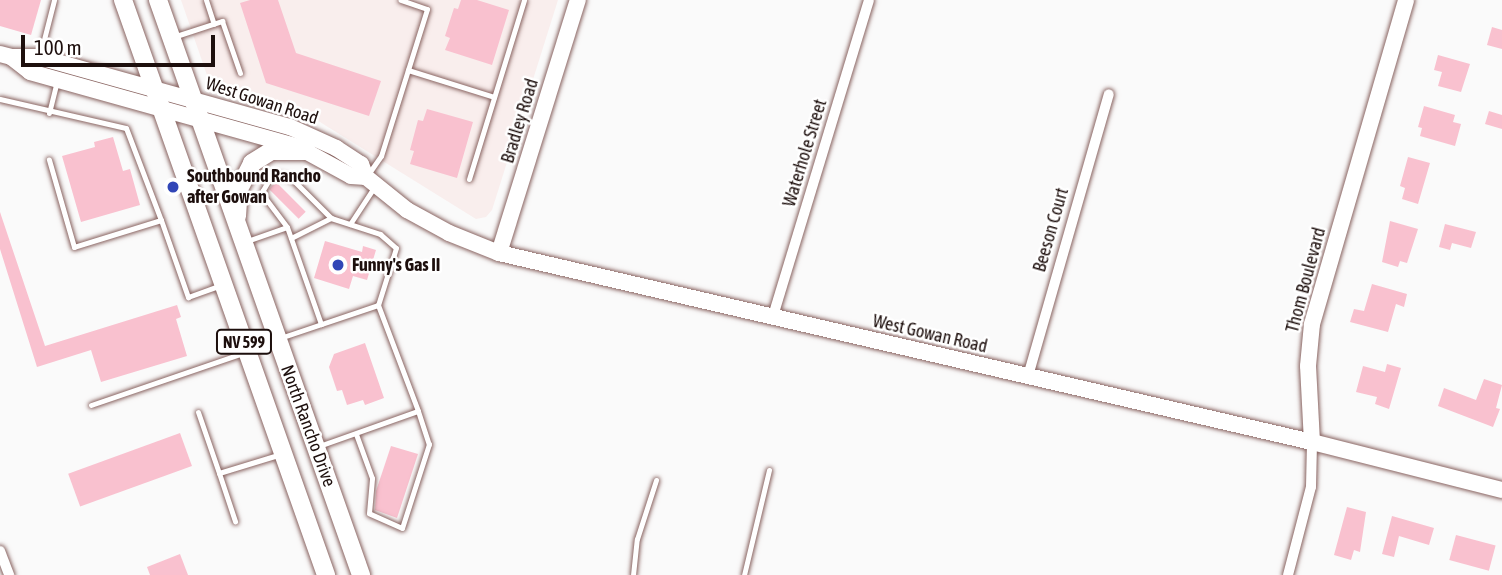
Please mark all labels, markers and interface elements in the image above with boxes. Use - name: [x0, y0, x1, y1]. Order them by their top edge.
- scale bar: [24, 21, 219, 65]
- text: 100 m: [34, 35, 82, 59]
- street label: West Gowan Road: [203, 73, 321, 129]
- street label: Bradley Road: [497, 76, 543, 166]
- street label: Waterhole Street: [778, 97, 832, 209]
- place label: Southbound Rancho after Gowan: [187, 166, 321, 208]
- marker: Southbound Rancho after Gowan: [165, 179, 181, 195]
- street label: Beeson Court: [1029, 186, 1073, 274]
- street label: Thom Boulevard: [1282, 225, 1330, 335]
- place label: Funny's Gas II: [352, 254, 440, 276]
- marker: Funny's Gas II: [330, 257, 346, 273]
- street label: West Gowan Road: [871, 310, 989, 358]
- road number: NV 599: [214, 330, 274, 354]
- street label: North Rancho Drive: [276, 362, 340, 490]

